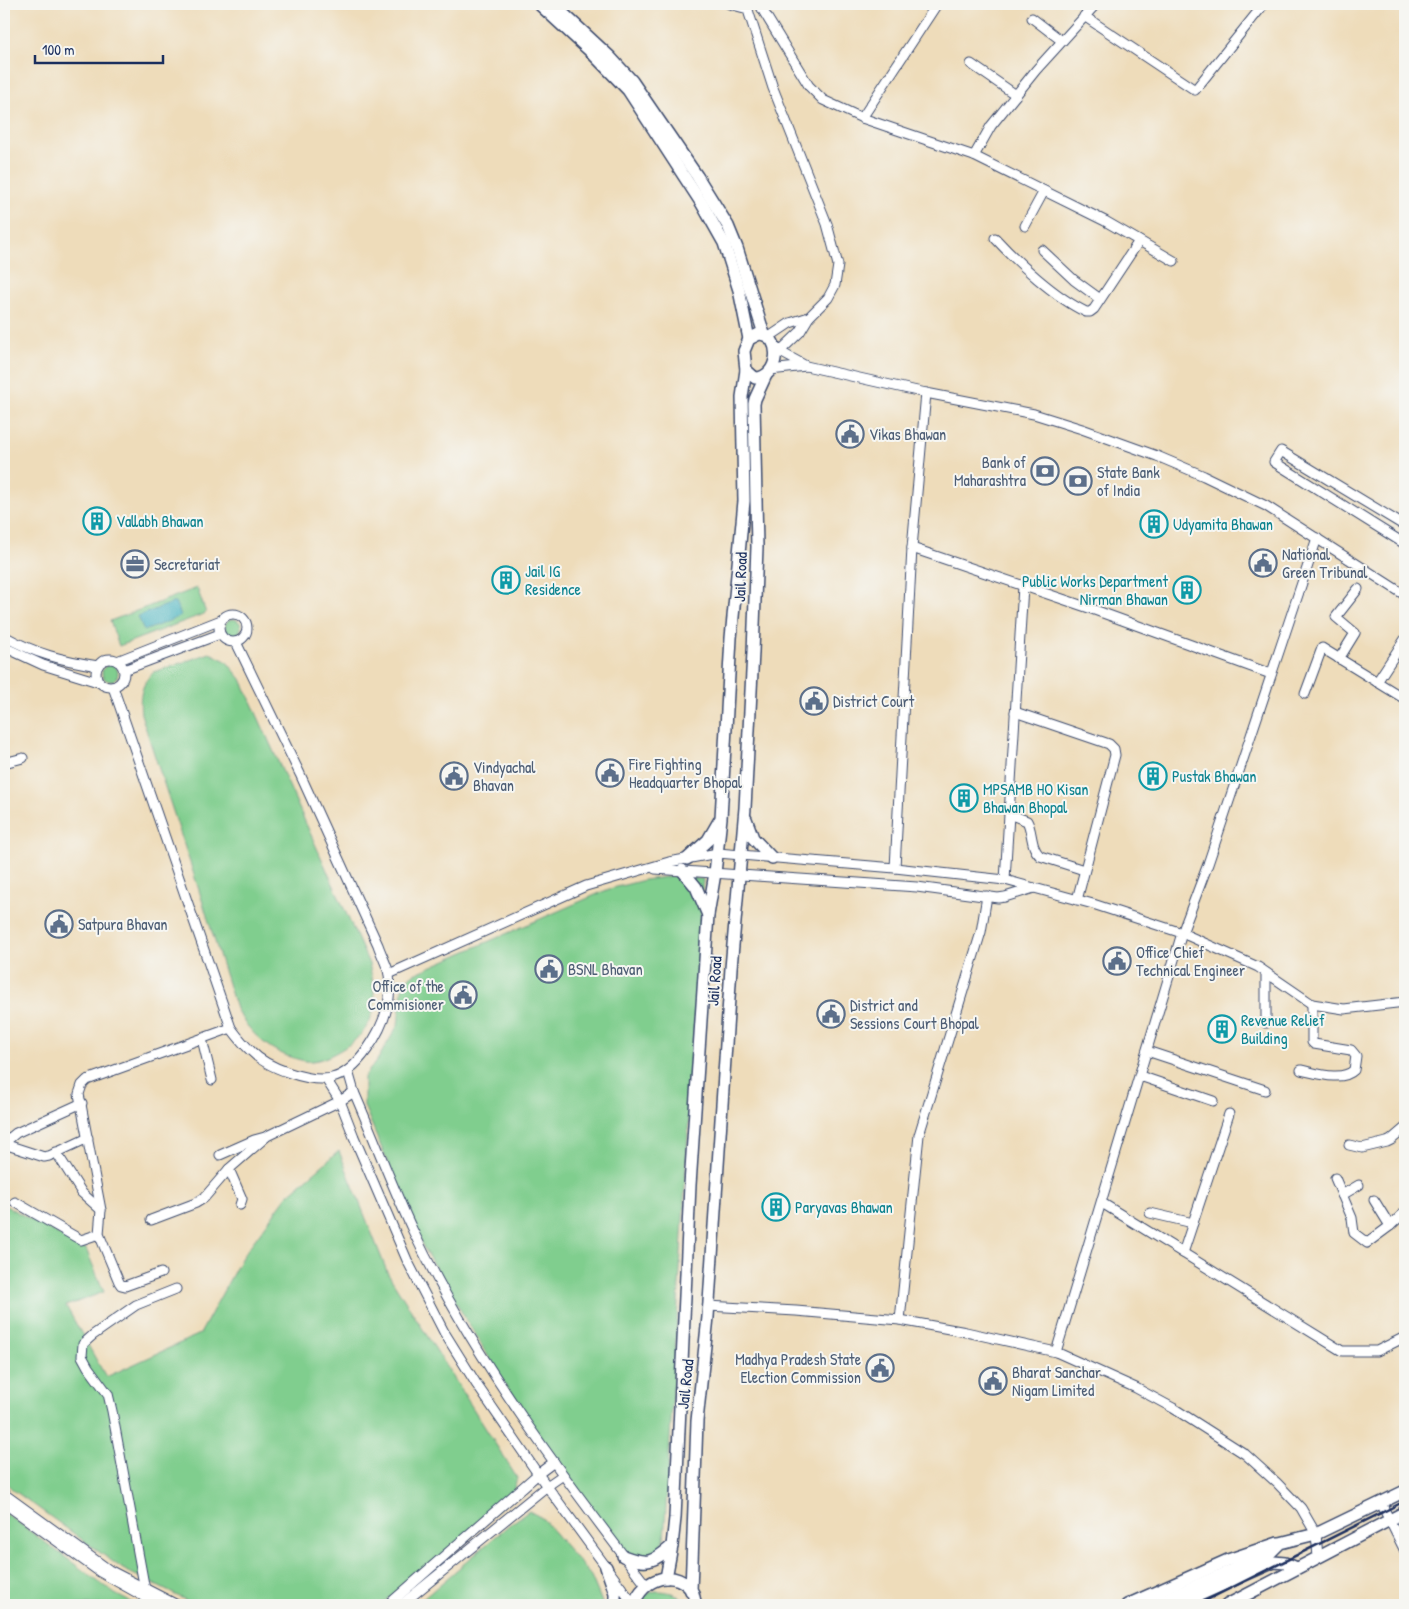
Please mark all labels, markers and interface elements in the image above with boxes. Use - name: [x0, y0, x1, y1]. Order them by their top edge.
- scale bar: [35, 32, 162, 64]
- text: 100 m: [42, 39, 75, 60]
- public building icon: Vikas Bhawan: [835, 419, 865, 449]
- place label: Vikas Bhawan: [869, 423, 946, 445]
- place label: Bank of Maharashtra: [954, 451, 1026, 491]
- bank icon: Bank of Maharashtra: [1030, 456, 1060, 486]
- place label: State Bank of India: [1097, 461, 1160, 501]
- bank icon: State Bank of India: [1063, 466, 1093, 496]
- building icon: Vallabh Bhawan: [82, 506, 112, 536]
- building icon: Udyamita Bhawan: [1139, 509, 1169, 539]
- place label: Vallabh Bhawan: [116, 510, 203, 532]
- place label: Udyamita Bhawan: [1173, 513, 1273, 535]
- place label: National Green Tribunal: [1282, 543, 1368, 583]
- public building icon: National Green Tribunal: [1248, 548, 1278, 578]
- office icon: Secretariat: [120, 549, 150, 579]
- street label: Jail Road: [728, 552, 752, 602]
- place label: Secretariat: [154, 553, 220, 575]
- place label: Jail IG Residence: [525, 560, 581, 600]
- building icon: Jail IG Residence: [491, 565, 521, 595]
- place label: Public Works Department Nirman Bhawan: [1022, 570, 1168, 610]
- building icon: Public Works Department Nirman Bhawan: [1172, 575, 1202, 605]
- public building icon: District Court: [799, 686, 829, 716]
- place label: District Court: [833, 690, 915, 712]
- place label: Fire Fighting Headquarter Bhopal: [628, 753, 743, 793]
- place label: Vindyachal Bhavan: [473, 756, 536, 796]
- public building icon: Fire Fighting Headquarter Bhopal: [595, 758, 625, 788]
- public building icon: Vindyachal Bhavan: [439, 761, 469, 791]
- building icon: Pustak Bhawan: [1138, 761, 1168, 791]
- place label: Pustak Bhawan: [1172, 765, 1256, 787]
- place label: MPSAMB HO Kisan Bhawan Bhopal: [983, 778, 1088, 818]
- building icon: MPSAMB HO Kisan Bhawan Bhopal: [949, 783, 979, 813]
- public building icon: Satpura Bhavan: [44, 909, 74, 939]
- place label: Satpura Bhavan: [78, 913, 168, 935]
- place label: Office Chief Technical Engineer: [1136, 941, 1245, 981]
- public building icon: Office Chief Technical Engineer: [1102, 946, 1132, 976]
- public building icon: BSNL Bhavan: [534, 954, 564, 984]
- street label: Jail Road: [701, 955, 727, 1007]
- place label: BSNL Bhavan: [568, 958, 643, 980]
- place label: Office of the Commisioner: [367, 975, 445, 1015]
- public building icon: Office of the Commisioner: [448, 980, 478, 1010]
- place label: District and Sessions Court Bhopal: [850, 994, 979, 1034]
- public building icon: District and Sessions Court Bhopal: [816, 999, 846, 1029]
- place label: Revenue Relief Building: [1241, 1009, 1325, 1049]
- building icon: Revenue Relief Building: [1207, 1014, 1237, 1044]
- building icon: Paryavas Bhawan: [761, 1192, 791, 1222]
- place label: Paryavas Bhawan: [795, 1196, 893, 1218]
- place label: Madhya Pradesh State Election Commission: [735, 1348, 862, 1388]
- public building icon: Madhya Pradesh State Election Commission: [865, 1353, 895, 1383]
- street label: Jail Road: [671, 1358, 699, 1410]
- place label: Bharat Sanchar Nigam Limited: [1012, 1361, 1101, 1401]
- public building icon: Bharat Sanchar Nigam Limited: [978, 1366, 1008, 1396]

